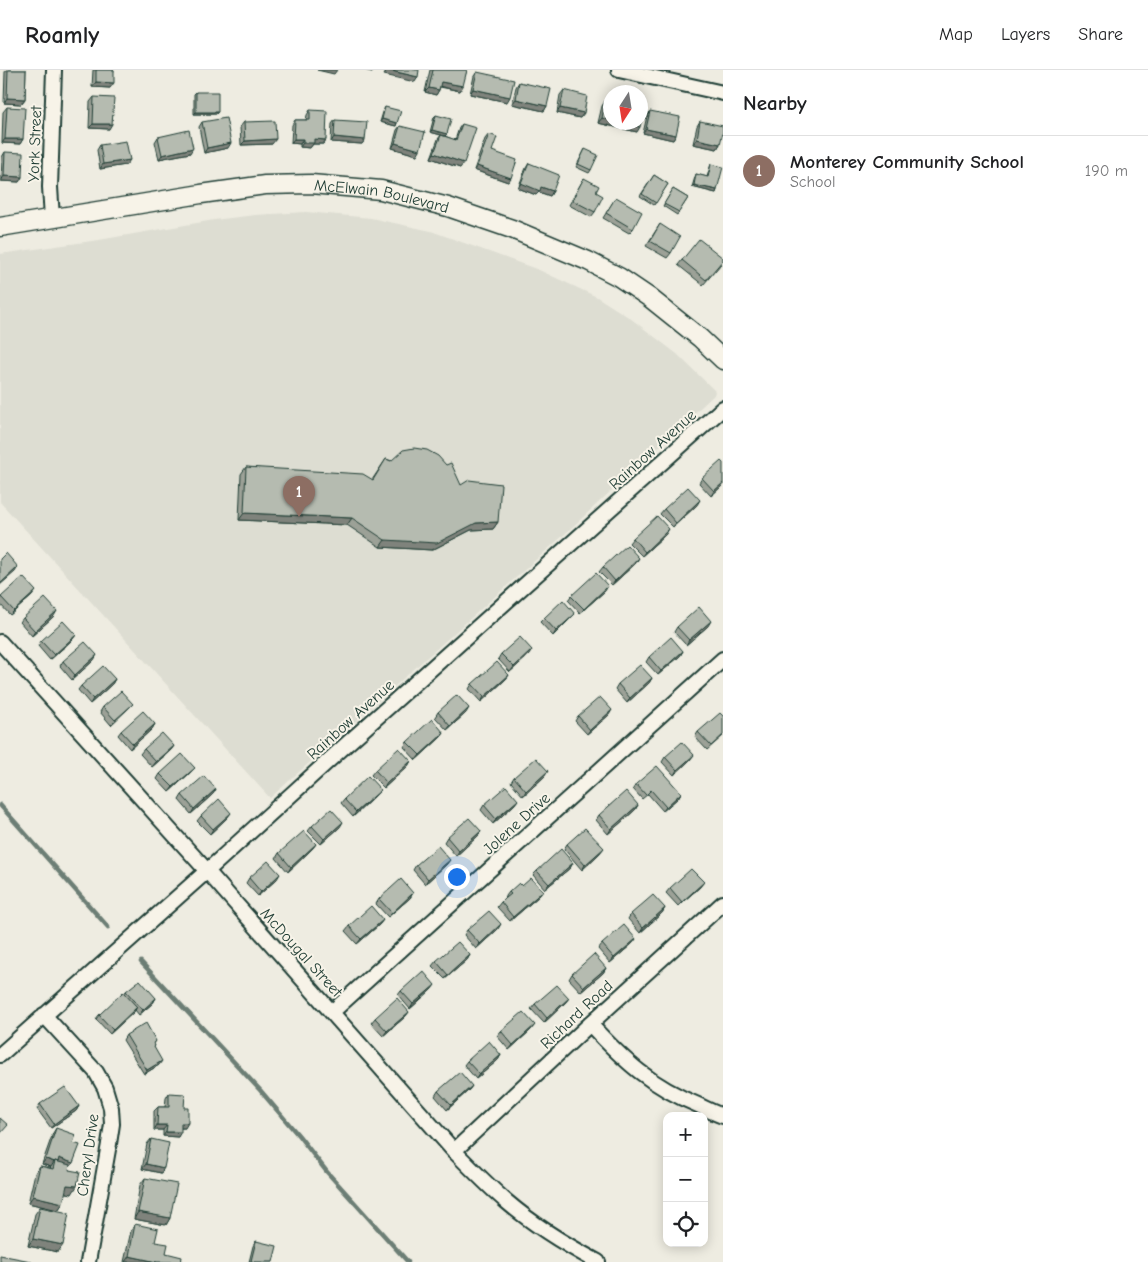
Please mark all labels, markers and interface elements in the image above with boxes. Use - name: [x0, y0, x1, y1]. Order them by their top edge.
- text: Roamly: [25, 21, 99, 49]
- text: Map: [939, 24, 973, 45]
- text: Layers: [1001, 24, 1050, 45]
- text: Share: [1078, 24, 1123, 45]
- north arrow: [603, 85, 648, 130]
- text: Nearby: [743, 91, 807, 115]
- street label: York Street: [25, 105, 45, 183]
- text: Monterey Community School: [790, 151, 1024, 173]
- text: 1: [756, 162, 762, 180]
- text: 190 m: [1085, 162, 1128, 180]
- text: School: [790, 173, 836, 191]
- street label: McElwain Boulevard: [313, 176, 451, 217]
- street label: Rainbow Avenue: [606, 406, 700, 493]
- pin: 1: [283, 476, 315, 517]
- street label: Rainbow Avenue: [304, 676, 398, 763]
- street label: Jolene Drive: [479, 789, 554, 859]
- your location: [444, 864, 470, 890]
- street label: McDougal Street: [257, 904, 346, 1001]
- street label: Richard Road: [537, 977, 616, 1053]
- map controls: [663, 1112, 708, 1247]
- button: +: [663, 1112, 708, 1157]
- street label: Cheryl Drive: [73, 1113, 103, 1198]
- button: −: [663, 1157, 708, 1202]
- button: locate: [663, 1202, 708, 1247]

